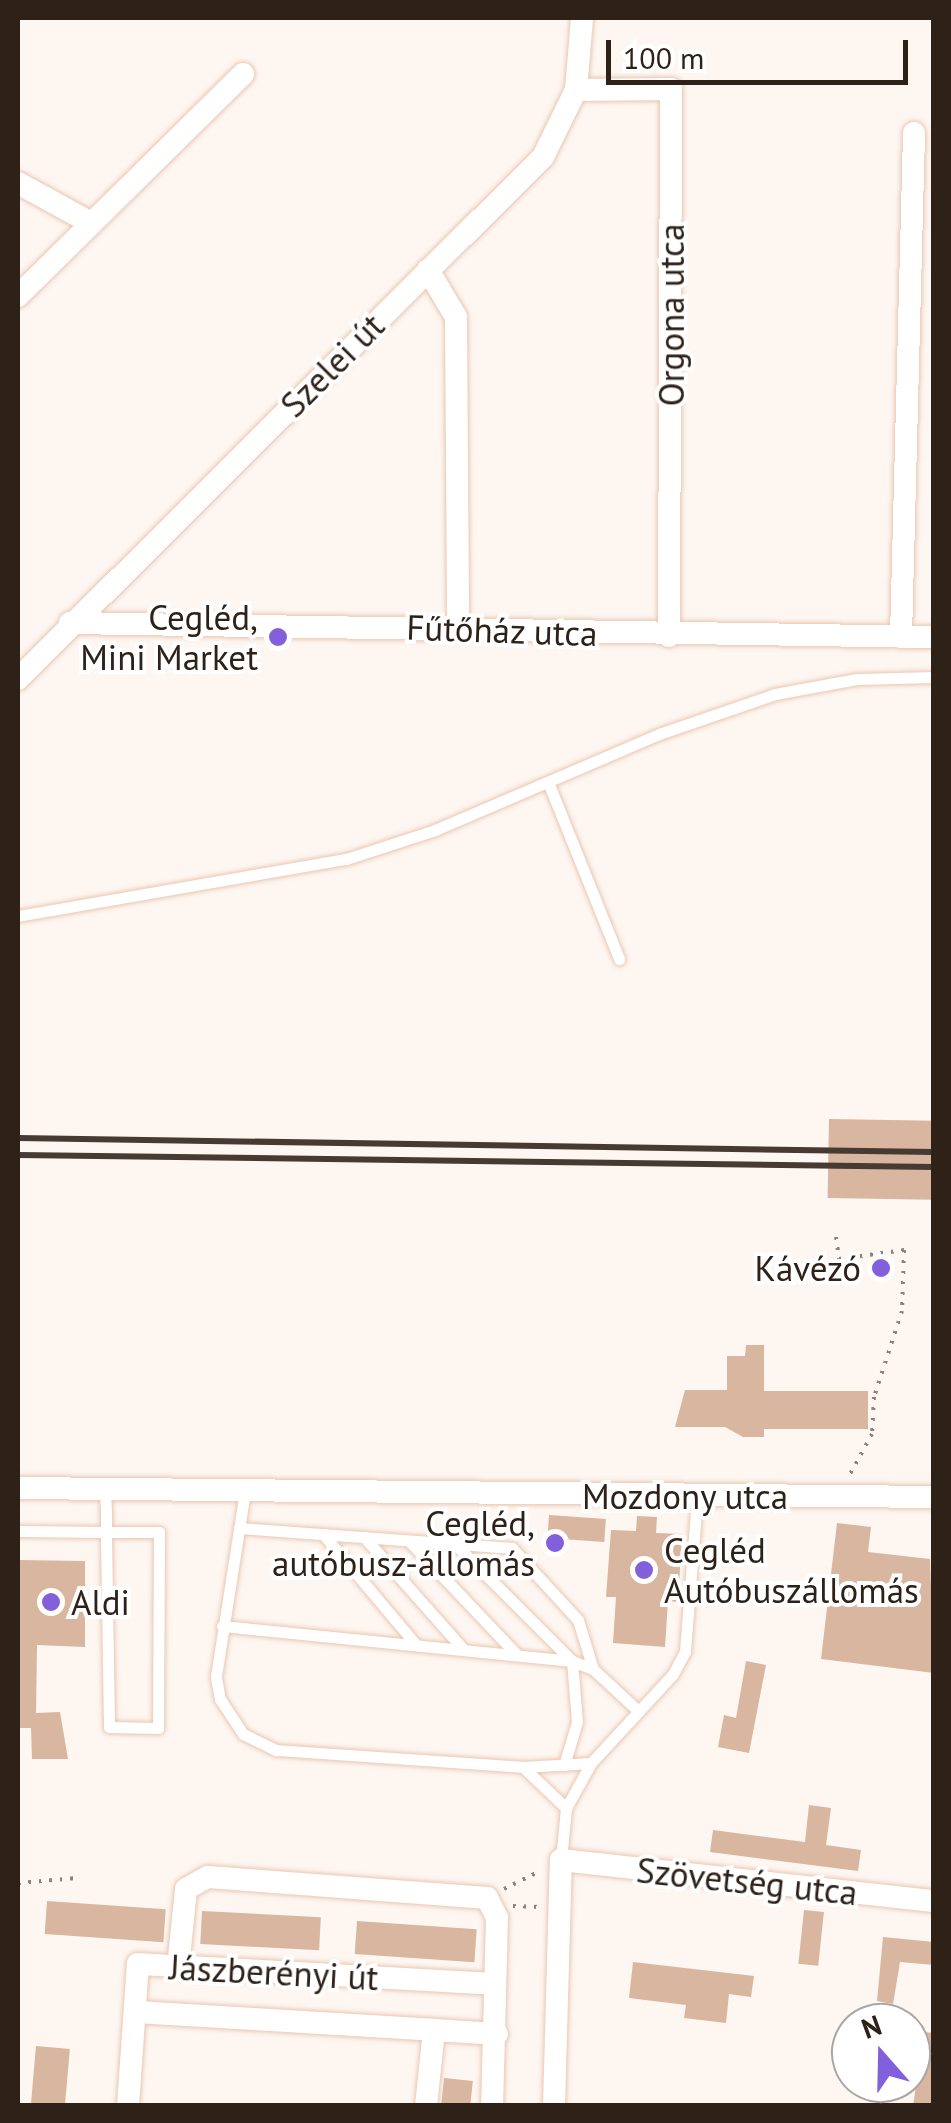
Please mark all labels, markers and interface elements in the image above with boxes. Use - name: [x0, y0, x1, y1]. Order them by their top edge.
- scale bar: [611, 20, 914, 82]
- text: 100 m: [623, 38, 704, 77]
- street label: Orgona utca: [650, 224, 692, 406]
- street label: Szelei út: [272, 305, 392, 425]
- place label: Cegléd, Mini Market: [80, 596, 258, 678]
- street label: Fűtőház utca: [405, 606, 599, 654]
- marker: Cegléd, Mini Market: [267, 626, 289, 648]
- place label: Kávézó: [755, 1247, 861, 1289]
- marker: Kávézó: [870, 1257, 892, 1279]
- street label: Mozdony utca: [581, 1475, 789, 1517]
- place label: Cegléd, autóbusz-állomás: [272, 1502, 535, 1584]
- place label: Cegléd Autóbuszállomás: [664, 1529, 919, 1611]
- marker: Cegléd, autóbusz-állomás: [544, 1532, 566, 1554]
- marker: Cegléd Autóbuszállomás: [633, 1559, 655, 1581]
- place label: Aldi: [71, 1581, 130, 1623]
- marker: Aldi: [40, 1591, 62, 1613]
- street label: Szövetség utca: [634, 1849, 860, 1913]
- street label: Jászberényi út: [168, 1946, 380, 1998]
- north arrow: [831, 2003, 931, 2103]
- text: N: [856, 2006, 886, 2047]

